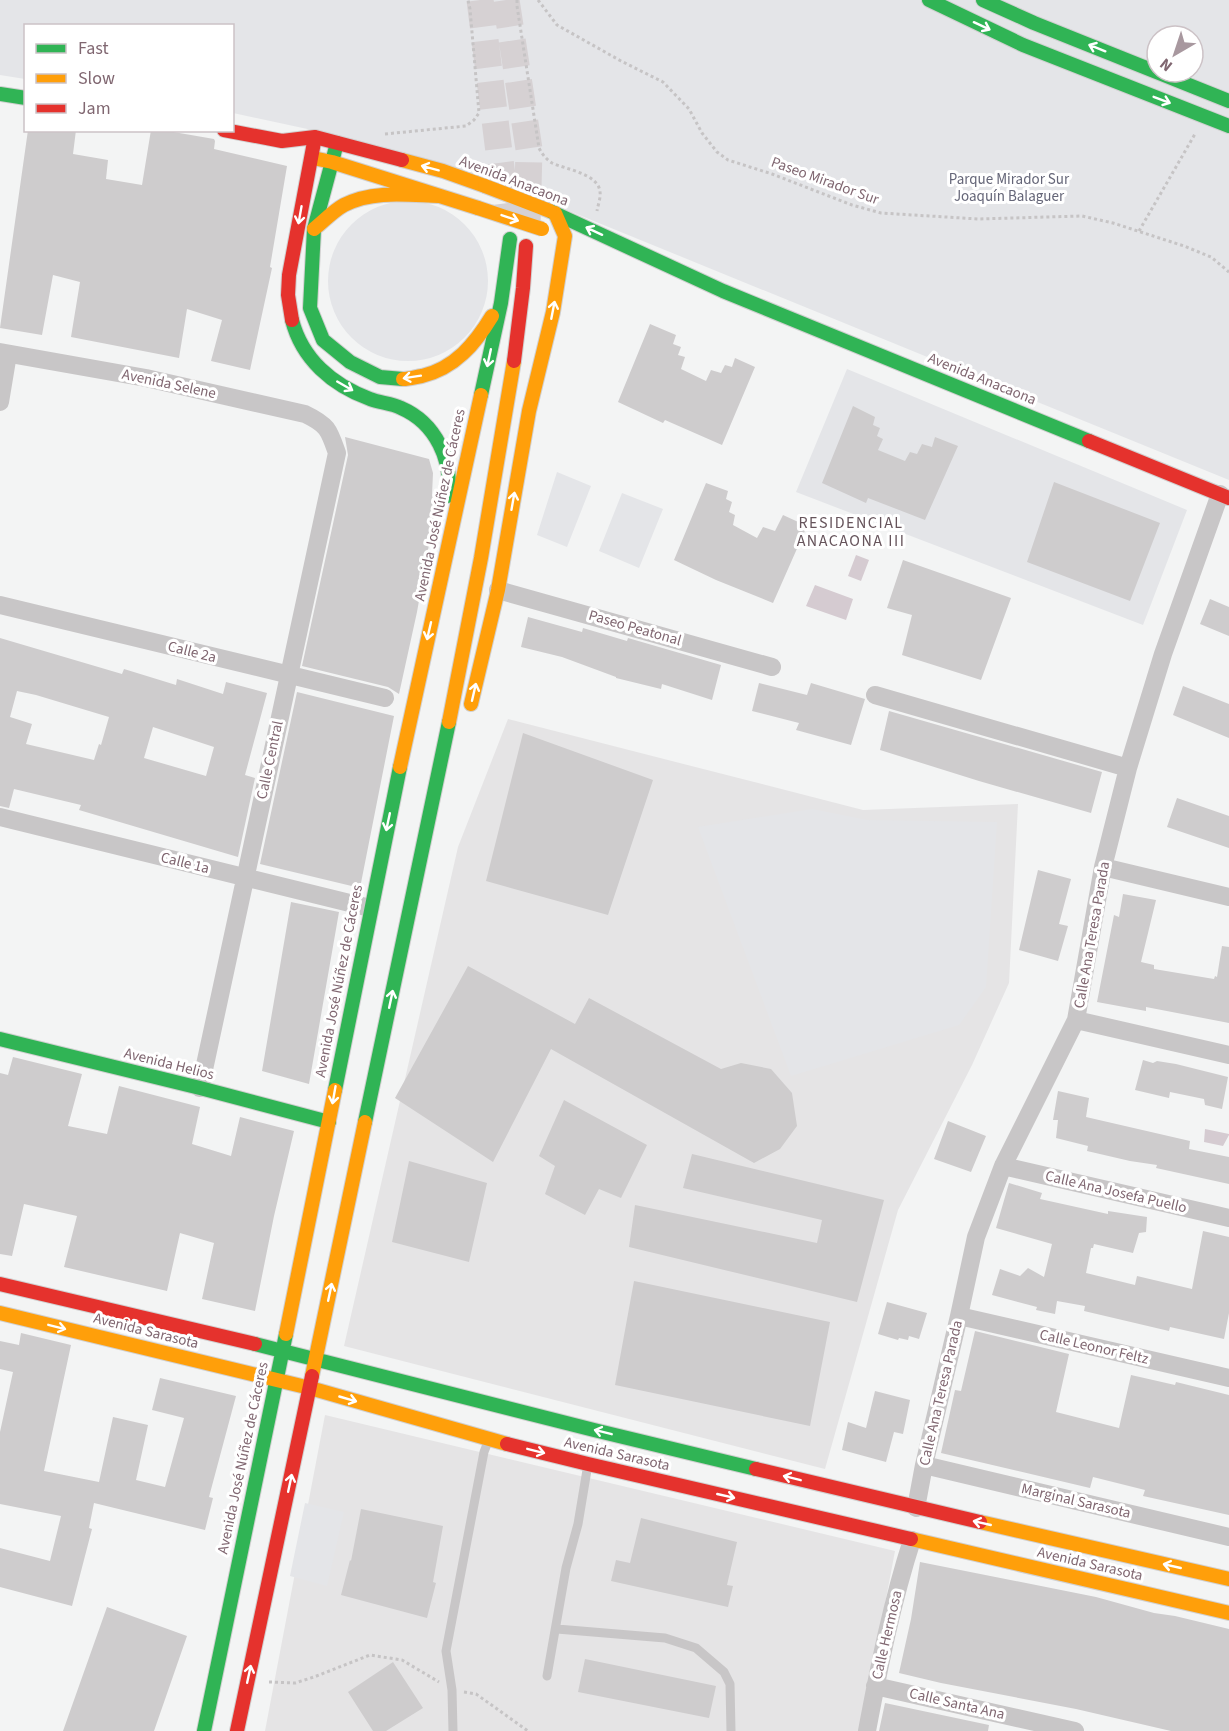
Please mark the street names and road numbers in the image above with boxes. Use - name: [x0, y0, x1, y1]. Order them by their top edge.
- street label: Avenida Anacaona: [456, 151, 572, 211]
- street label: Paseo Mirador Sur: [768, 152, 883, 211]
- street label: Avenida Anacaona: [925, 348, 1039, 410]
- street label: Avenida Selene: [120, 364, 218, 404]
- street label: Avenida José Núñez de Cáceres: [409, 407, 471, 603]
- street label: Paseo Peatonal: [586, 605, 684, 651]
- street label: Calle 2a: [166, 636, 218, 668]
- street label: Calle Central: [251, 719, 289, 801]
- street label: Calle 1a: [159, 847, 211, 879]
- street label: Calle Ana Teresa Parada: [1069, 860, 1115, 1010]
- street label: Avenida José Núñez de Cáceres: [310, 883, 368, 1079]
- street label: Avenida Helios: [122, 1043, 216, 1085]
- street label: Calle Ana Josefa Puello: [1043, 1166, 1189, 1218]
- street label: Avenida Sarasota: [91, 1308, 201, 1354]
- street label: Calle Ana Teresa Parada: [914, 1318, 968, 1468]
- street label: Calle Leonor Feltz: [1037, 1324, 1151, 1370]
- street label: Avenida José Núñez de Cáceres: [212, 1360, 274, 1556]
- street label: Avenida Sarasota: [562, 1432, 672, 1476]
- street label: Marginal Sarasota: [1019, 1478, 1133, 1524]
- street label: Avenida Sarasota: [1035, 1542, 1145, 1586]
- street label: Calle Hermosa: [867, 1588, 907, 1682]
- street label: Calle Santa Ana: [907, 1683, 1007, 1725]

